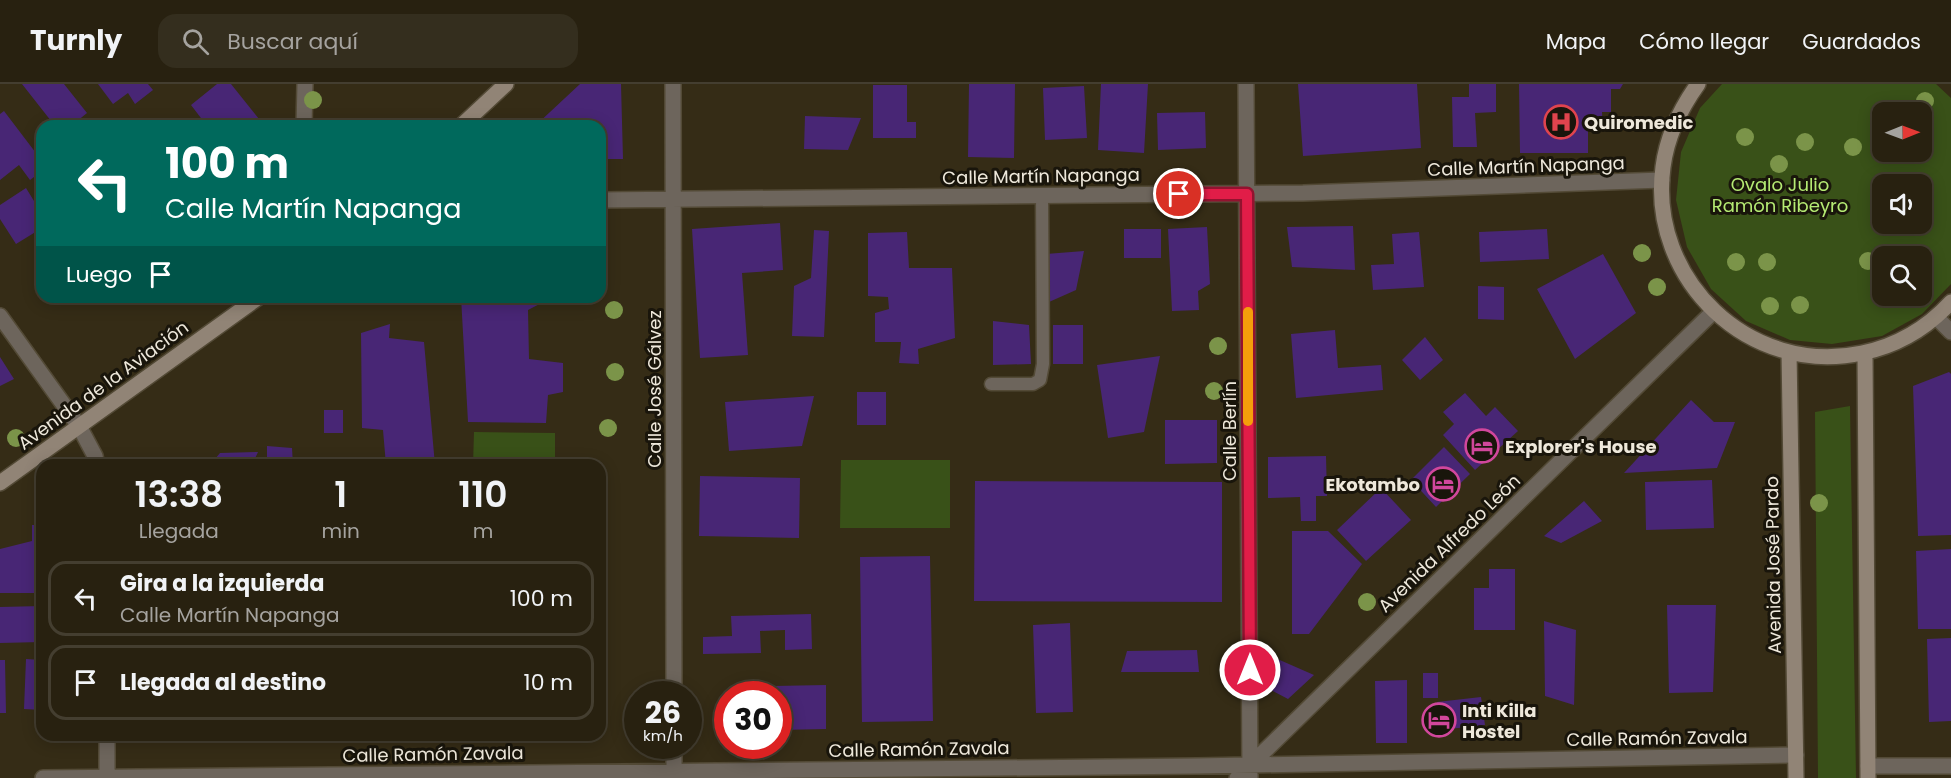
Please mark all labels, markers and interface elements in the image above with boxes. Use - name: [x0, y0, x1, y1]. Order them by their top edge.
- search box: [158, 14, 578, 68]
- text: Turnly: [30, 21, 122, 60]
- icon: search: [179, 25, 212, 58]
- text: Buscar aquí: [227, 26, 358, 57]
- text: Mapa: [1546, 27, 1606, 56]
- text: Cómo llegar: [1639, 27, 1769, 56]
- text: Guardados: [1802, 27, 1921, 56]
- north arrow: [1872, 102, 1932, 162]
- map controls: [1872, 102, 1932, 306]
- hospital icon: Quiromedic: [1543, 104, 1579, 140]
- place label: Quiromedic: [1584, 110, 1693, 135]
- text: 100 m: [165, 134, 289, 193]
- icon: left: [66, 144, 144, 222]
- street label: Calle Martín Napanga: [1427, 150, 1625, 182]
- street label: Calle Martín Napanga: [942, 162, 1140, 190]
- pin: [1153, 168, 1204, 219]
- park label: Ovalo Julio Ramón Ribeyro: [1712, 172, 1848, 218]
- button: sound: [1872, 174, 1932, 234]
- icon: arrive: [1162, 177, 1195, 210]
- text: Calle Martín Napanga: [165, 190, 461, 227]
- button: search: [1872, 246, 1932, 306]
- icon: arrive: [144, 258, 177, 291]
- text: Luego: [66, 259, 132, 290]
- street label: Calle José Gálvez: [642, 310, 667, 468]
- street label: Avenida de la Aviación: [13, 315, 193, 455]
- street label: Calle Berlín: [1217, 381, 1242, 481]
- hotel icon: Explorer's House: [1464, 428, 1500, 464]
- place label: Explorer's House: [1505, 434, 1657, 459]
- hotel icon: Ekotambo: [1425, 466, 1461, 502]
- street label: Avenida Alfredo León: [1372, 468, 1526, 618]
- text: 13:38: [134, 469, 223, 520]
- text: 1: [334, 469, 347, 520]
- text: 110: [458, 469, 508, 520]
- place label: Ekotambo: [1325, 472, 1420, 497]
- street label: Avenida José Pardo: [1759, 476, 1787, 654]
- text: Llegada: [139, 517, 219, 545]
- text: min: [322, 517, 360, 545]
- text: m: [473, 517, 493, 545]
- text: Gira a la izquierda: [120, 568, 324, 599]
- icon: left: [69, 582, 102, 615]
- text: 100 m: [510, 583, 573, 614]
- text: Calle Martín Napanga: [120, 601, 340, 629]
- position arrow: [1218, 638, 1282, 702]
- icon: arrive: [69, 666, 102, 699]
- text: Llegada al destino: [120, 667, 326, 698]
- text: 10 m: [524, 667, 573, 698]
- speed limit sign: 30: [714, 681, 792, 759]
- text: 26: [645, 691, 681, 734]
- place label: Inti Killa Hostel: [1462, 698, 1537, 744]
- hotel icon: Inti Killa Hostel: [1421, 702, 1457, 738]
- street label: Calle Ramón Zavala: [1566, 724, 1748, 752]
- text: km/h: [643, 725, 683, 746]
- street label: Calle Ramón Zavala: [828, 735, 1010, 763]
- street label: Calle Ramón Zavala: [342, 740, 524, 768]

